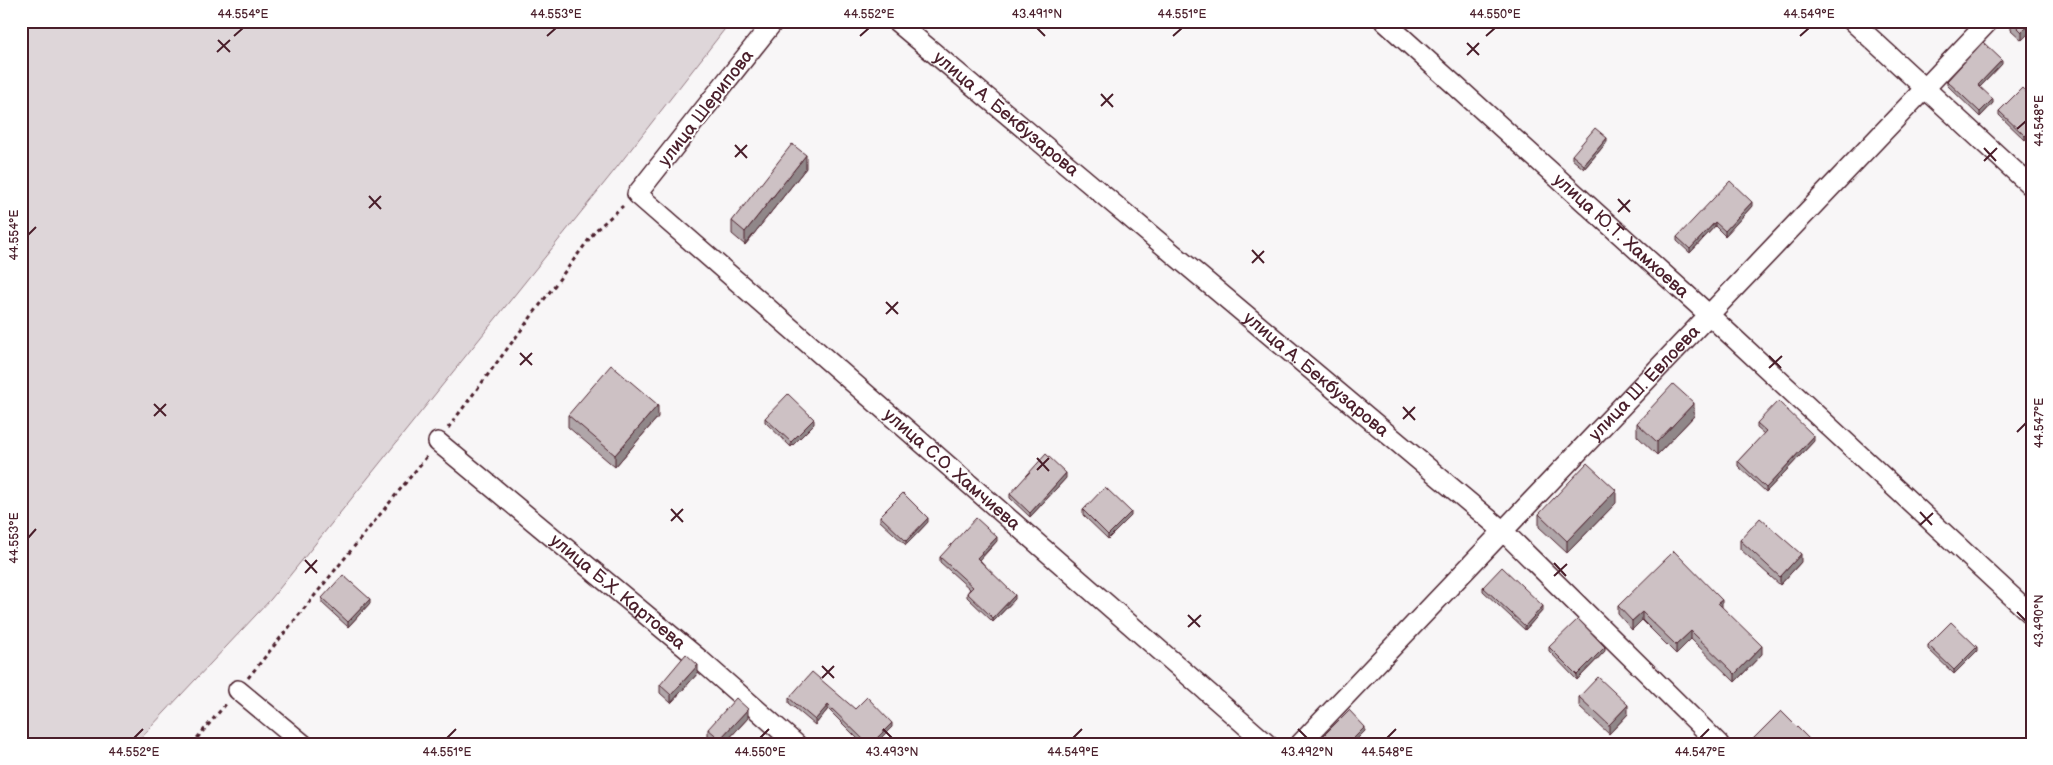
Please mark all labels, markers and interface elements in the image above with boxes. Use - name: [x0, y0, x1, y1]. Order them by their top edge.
- text: 44.554°E: [217, 7, 269, 22]
- text: 44.553°E: [530, 7, 582, 22]
- text: 44.552°E: [844, 7, 895, 22]
- text: 43.491°N: [1012, 7, 1062, 22]
- text: 44.551°E: [1158, 7, 1206, 22]
- text: 44.550°E: [1469, 7, 1521, 22]
- text: 44.549°E: [1783, 7, 1835, 22]
- street label: улица Шерипова: [654, 45, 758, 170]
- street label: улица А. Бекбузарова: [929, 47, 1083, 181]
- text: 44.548°E: [2032, 95, 2047, 147]
- street label: улица Ю.Т. Хамхоева: [1549, 169, 1694, 303]
- text: 44.554°E: [7, 209, 22, 261]
- street label: улица А. Бекбузарова: [1239, 307, 1394, 441]
- street label: улица Ш. Евлоева: [1584, 320, 1704, 445]
- text: 44.547°E: [2032, 398, 2047, 448]
- street label: улица С.О. Хамчиева: [879, 404, 1025, 535]
- text: 44.553°E: [7, 512, 22, 564]
- street label: улица Б.Х. Картоева: [546, 529, 690, 654]
- text: 43.490°N: [2032, 595, 2047, 647]
- text: 44.552°E: [109, 745, 160, 760]
- text: 44.551°E: [423, 745, 471, 760]
- text: 44.550°E: [734, 745, 786, 760]
- text: 43.493°N: [866, 745, 919, 760]
- text: 44.549°E: [1047, 745, 1099, 760]
- text: 43.492°N: [1281, 745, 1333, 760]
- text: 44.548°E: [1361, 745, 1413, 760]
- text: 44.547°E: [1675, 745, 1725, 760]

